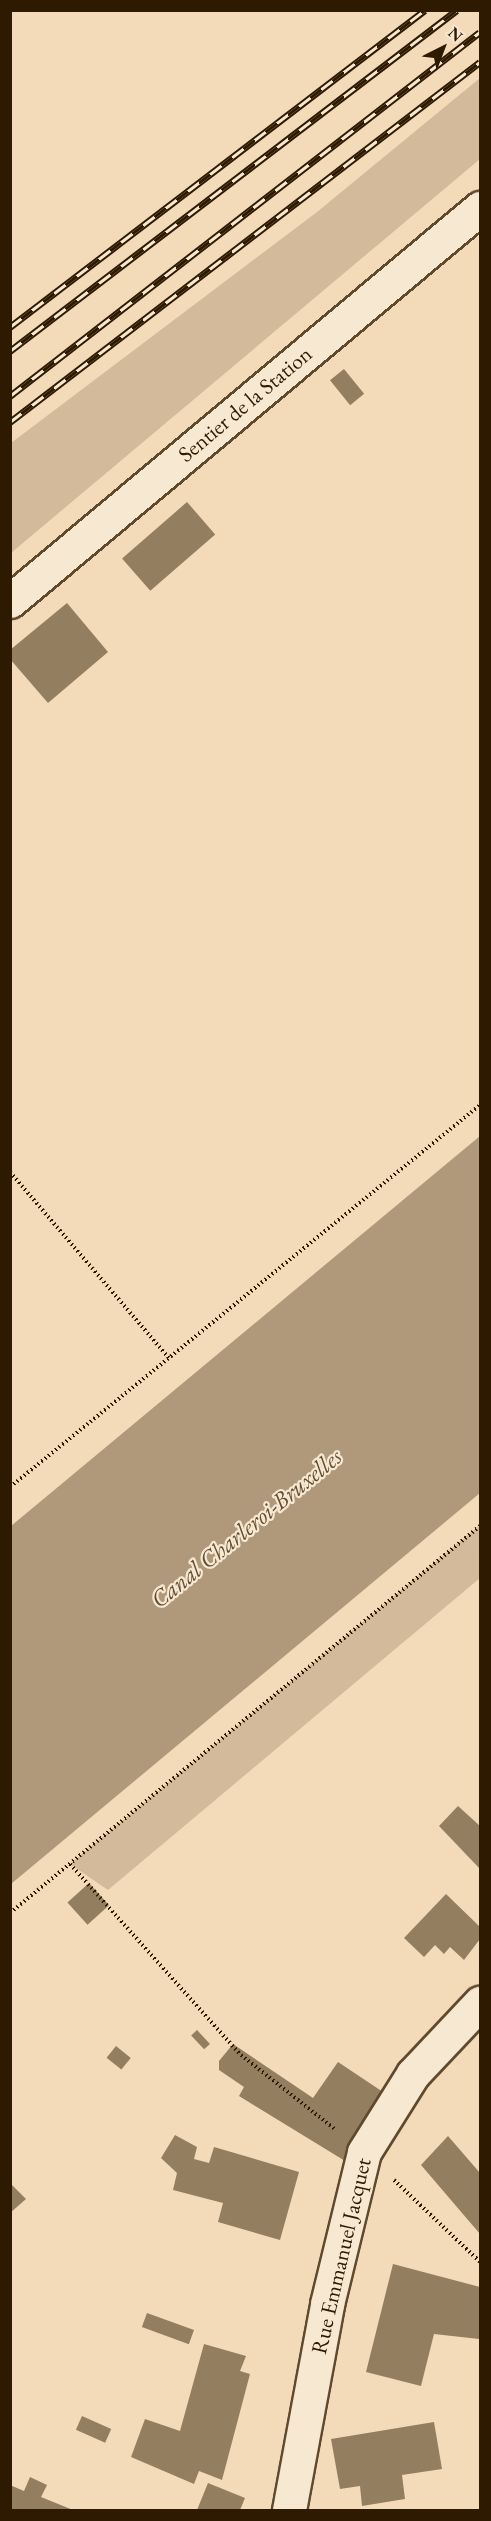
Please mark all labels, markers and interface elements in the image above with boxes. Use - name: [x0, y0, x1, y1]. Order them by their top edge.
- north arrow: [413, 18, 473, 78]
- text: N: [444, 22, 467, 46]
- street label: Sentier de la Station: [173, 340, 317, 468]
- water label: Canal Charleroi-Bruxelles: [145, 1442, 347, 1614]
- street label: Rue Emmanuel Jacquet: [306, 2155, 376, 2357]

